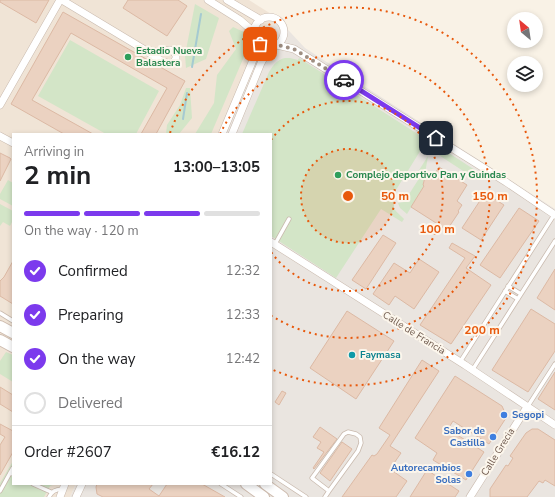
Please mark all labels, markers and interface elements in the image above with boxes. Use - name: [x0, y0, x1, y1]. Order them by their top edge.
- north arrow: [507, 12, 543, 48]
- map controls: [507, 12, 543, 92]
- pin: [243, 27, 277, 61]
- icon: bag: [249, 33, 271, 55]
- place label: Estadio Nueva Balastera: [136, 44, 202, 70]
- marker: Estadio Nueva Balastera: [123, 52, 133, 62]
- button: layers: [507, 56, 543, 92]
- courier: [324, 60, 364, 100]
- icon: car: [333, 69, 355, 91]
- pin: [419, 121, 453, 155]
- icon: home: [425, 127, 447, 149]
- text: Arriving in: [24, 143, 84, 161]
- text: 13:00–13:05: [173, 157, 260, 177]
- text: 2 min: [24, 158, 91, 193]
- place label: Complejo deportivo Pan y Guindas: [346, 168, 506, 182]
- marker: Complejo deportivo Pan y Guindas: [333, 170, 343, 180]
- text: 50 m: [381, 188, 409, 204]
- text: 150 m: [472, 188, 508, 204]
- centre of rings: [341, 189, 355, 203]
- text: 100 m: [419, 221, 455, 237]
- text: On the way · 120 m: [24, 222, 139, 240]
- icon: check: [24, 260, 46, 282]
- text: Confirmed: [58, 261, 128, 281]
- text: 12:32: [226, 262, 260, 280]
- icon: check: [24, 304, 46, 326]
- text: Preparing: [58, 305, 123, 325]
- text: 12:33: [226, 306, 260, 324]
- street label: Calle de Francia: [380, 308, 448, 358]
- text: 200 m: [464, 322, 500, 338]
- icon: check: [24, 348, 46, 370]
- place label: Faymasa: [360, 348, 401, 362]
- text: On the way: [58, 349, 136, 369]
- text: 12:42: [226, 350, 260, 368]
- marker: Faymasa: [347, 350, 357, 360]
- text: Delivered: [58, 393, 123, 413]
- place label: Segopi: [512, 408, 544, 422]
- marker: Segopi: [499, 410, 509, 420]
- place label: Sabor de Castilla: [443, 424, 486, 450]
- street label: Calle Grecia: [478, 425, 518, 479]
- marker: Sabor de Castilla: [488, 432, 498, 442]
- text: Order #2607: [24, 442, 112, 462]
- text: €16.12: [211, 442, 260, 462]
- place label: Autorecambios Solas: [391, 461, 461, 487]
- marker: Autorecambios Solas: [464, 469, 474, 479]

